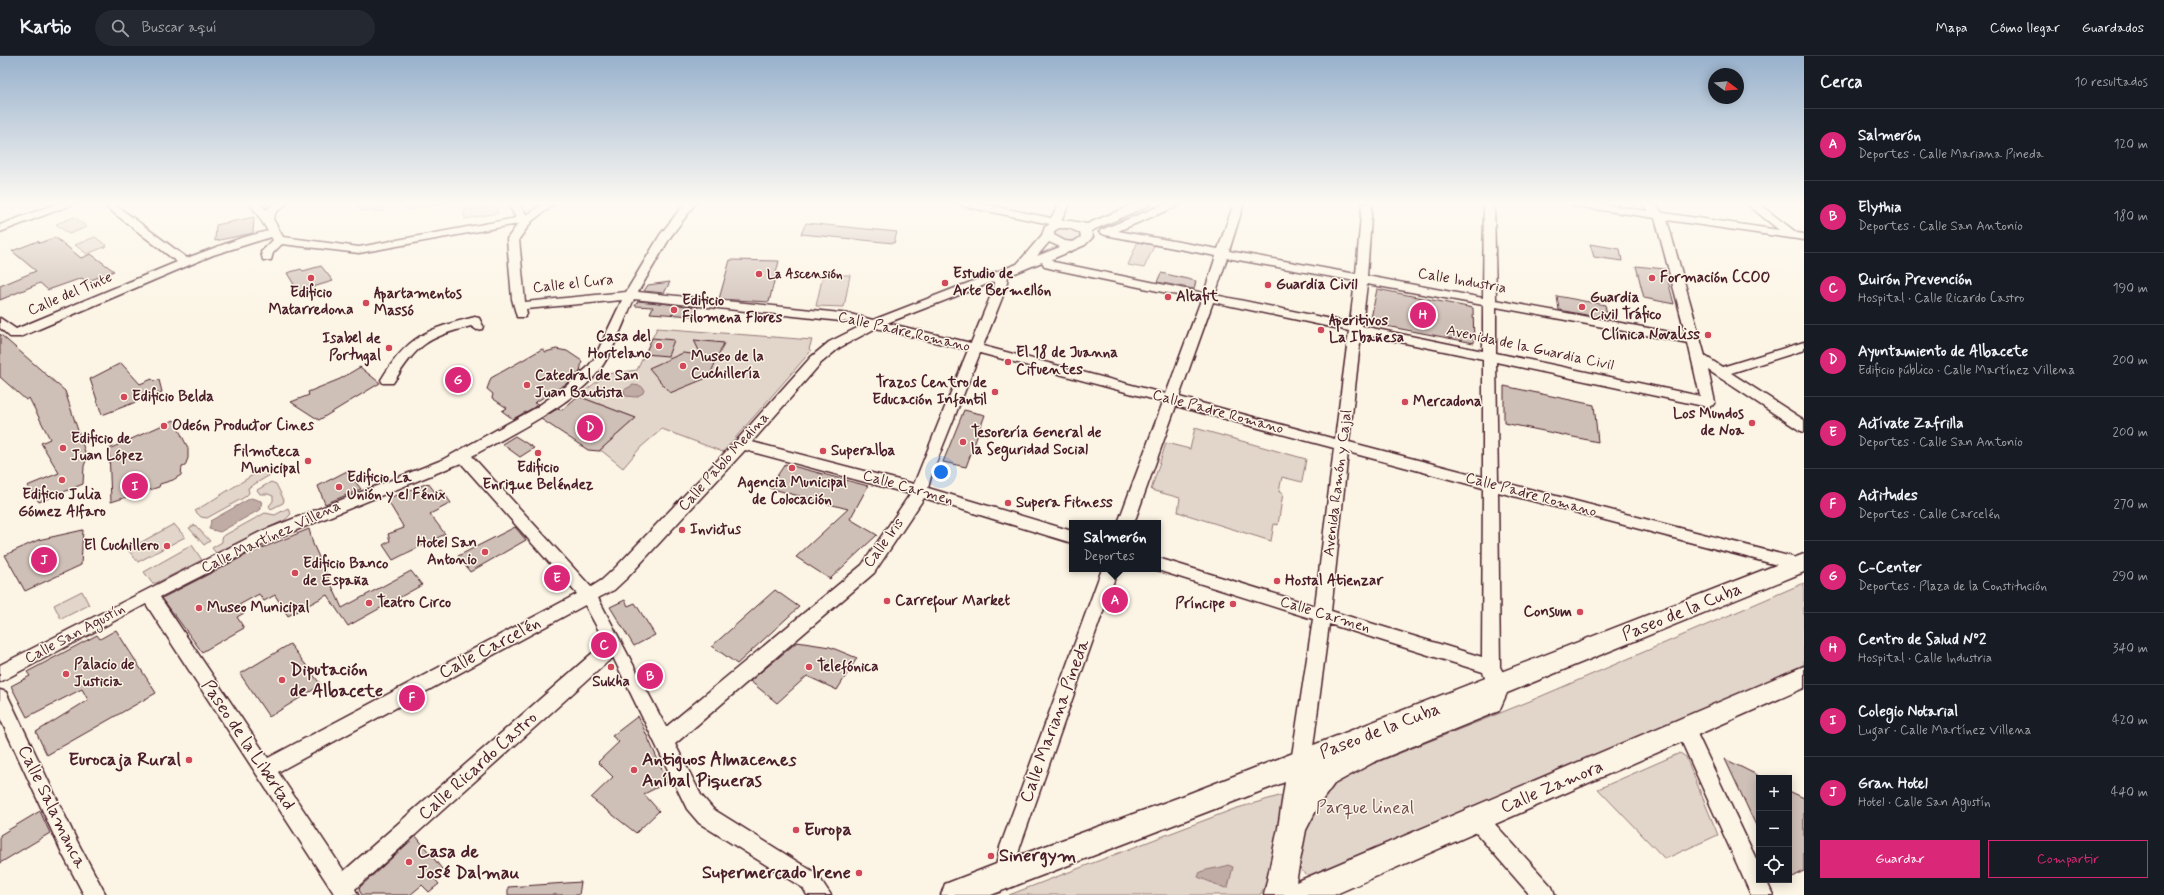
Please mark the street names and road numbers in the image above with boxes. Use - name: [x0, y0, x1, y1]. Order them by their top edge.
- street label: Calle Industria: [1416, 263, 1508, 299]
- street label: Calle del Tinte: [25, 267, 115, 321]
- street label: Calle el Cura: [532, 270, 614, 298]
- street label: Calle Padre Romano: [836, 307, 972, 357]
- street label: Avenida de la Guardia Civil: [1445, 320, 1615, 376]
- street label: Calle Padre Romano: [1150, 385, 1286, 439]
- street label: Calle Pablo Medina: [674, 408, 774, 516]
- street label: Avenida Ramón y Cajal: [1319, 408, 1357, 558]
- street label: Calle Carmen: [860, 466, 956, 510]
- street label: Calle Padre Romano: [1463, 468, 1599, 522]
- street label: Calle Martínez Villena: [198, 496, 344, 578]
- street label: Calle Iris: [859, 514, 909, 572]
- street label: Paseo de la Cuba: [1618, 577, 1746, 647]
- street label: Calle Carmen: [1277, 592, 1373, 638]
- street label: Calle San Agustín: [21, 599, 129, 670]
- street label: Calle Carcelén: [435, 611, 545, 685]
- street label: Calle Mariana Pineda: [1014, 636, 1096, 806]
- street label: Paseo de la Libertad: [195, 675, 301, 815]
- street label: Paseo de la Cuba: [1316, 697, 1444, 765]
- street label: Calle Ricardo Castro: [413, 706, 543, 826]
- street label: Calle Salamanca: [12, 741, 92, 873]
- street label: Calle Zamora: [1497, 755, 1607, 819]

